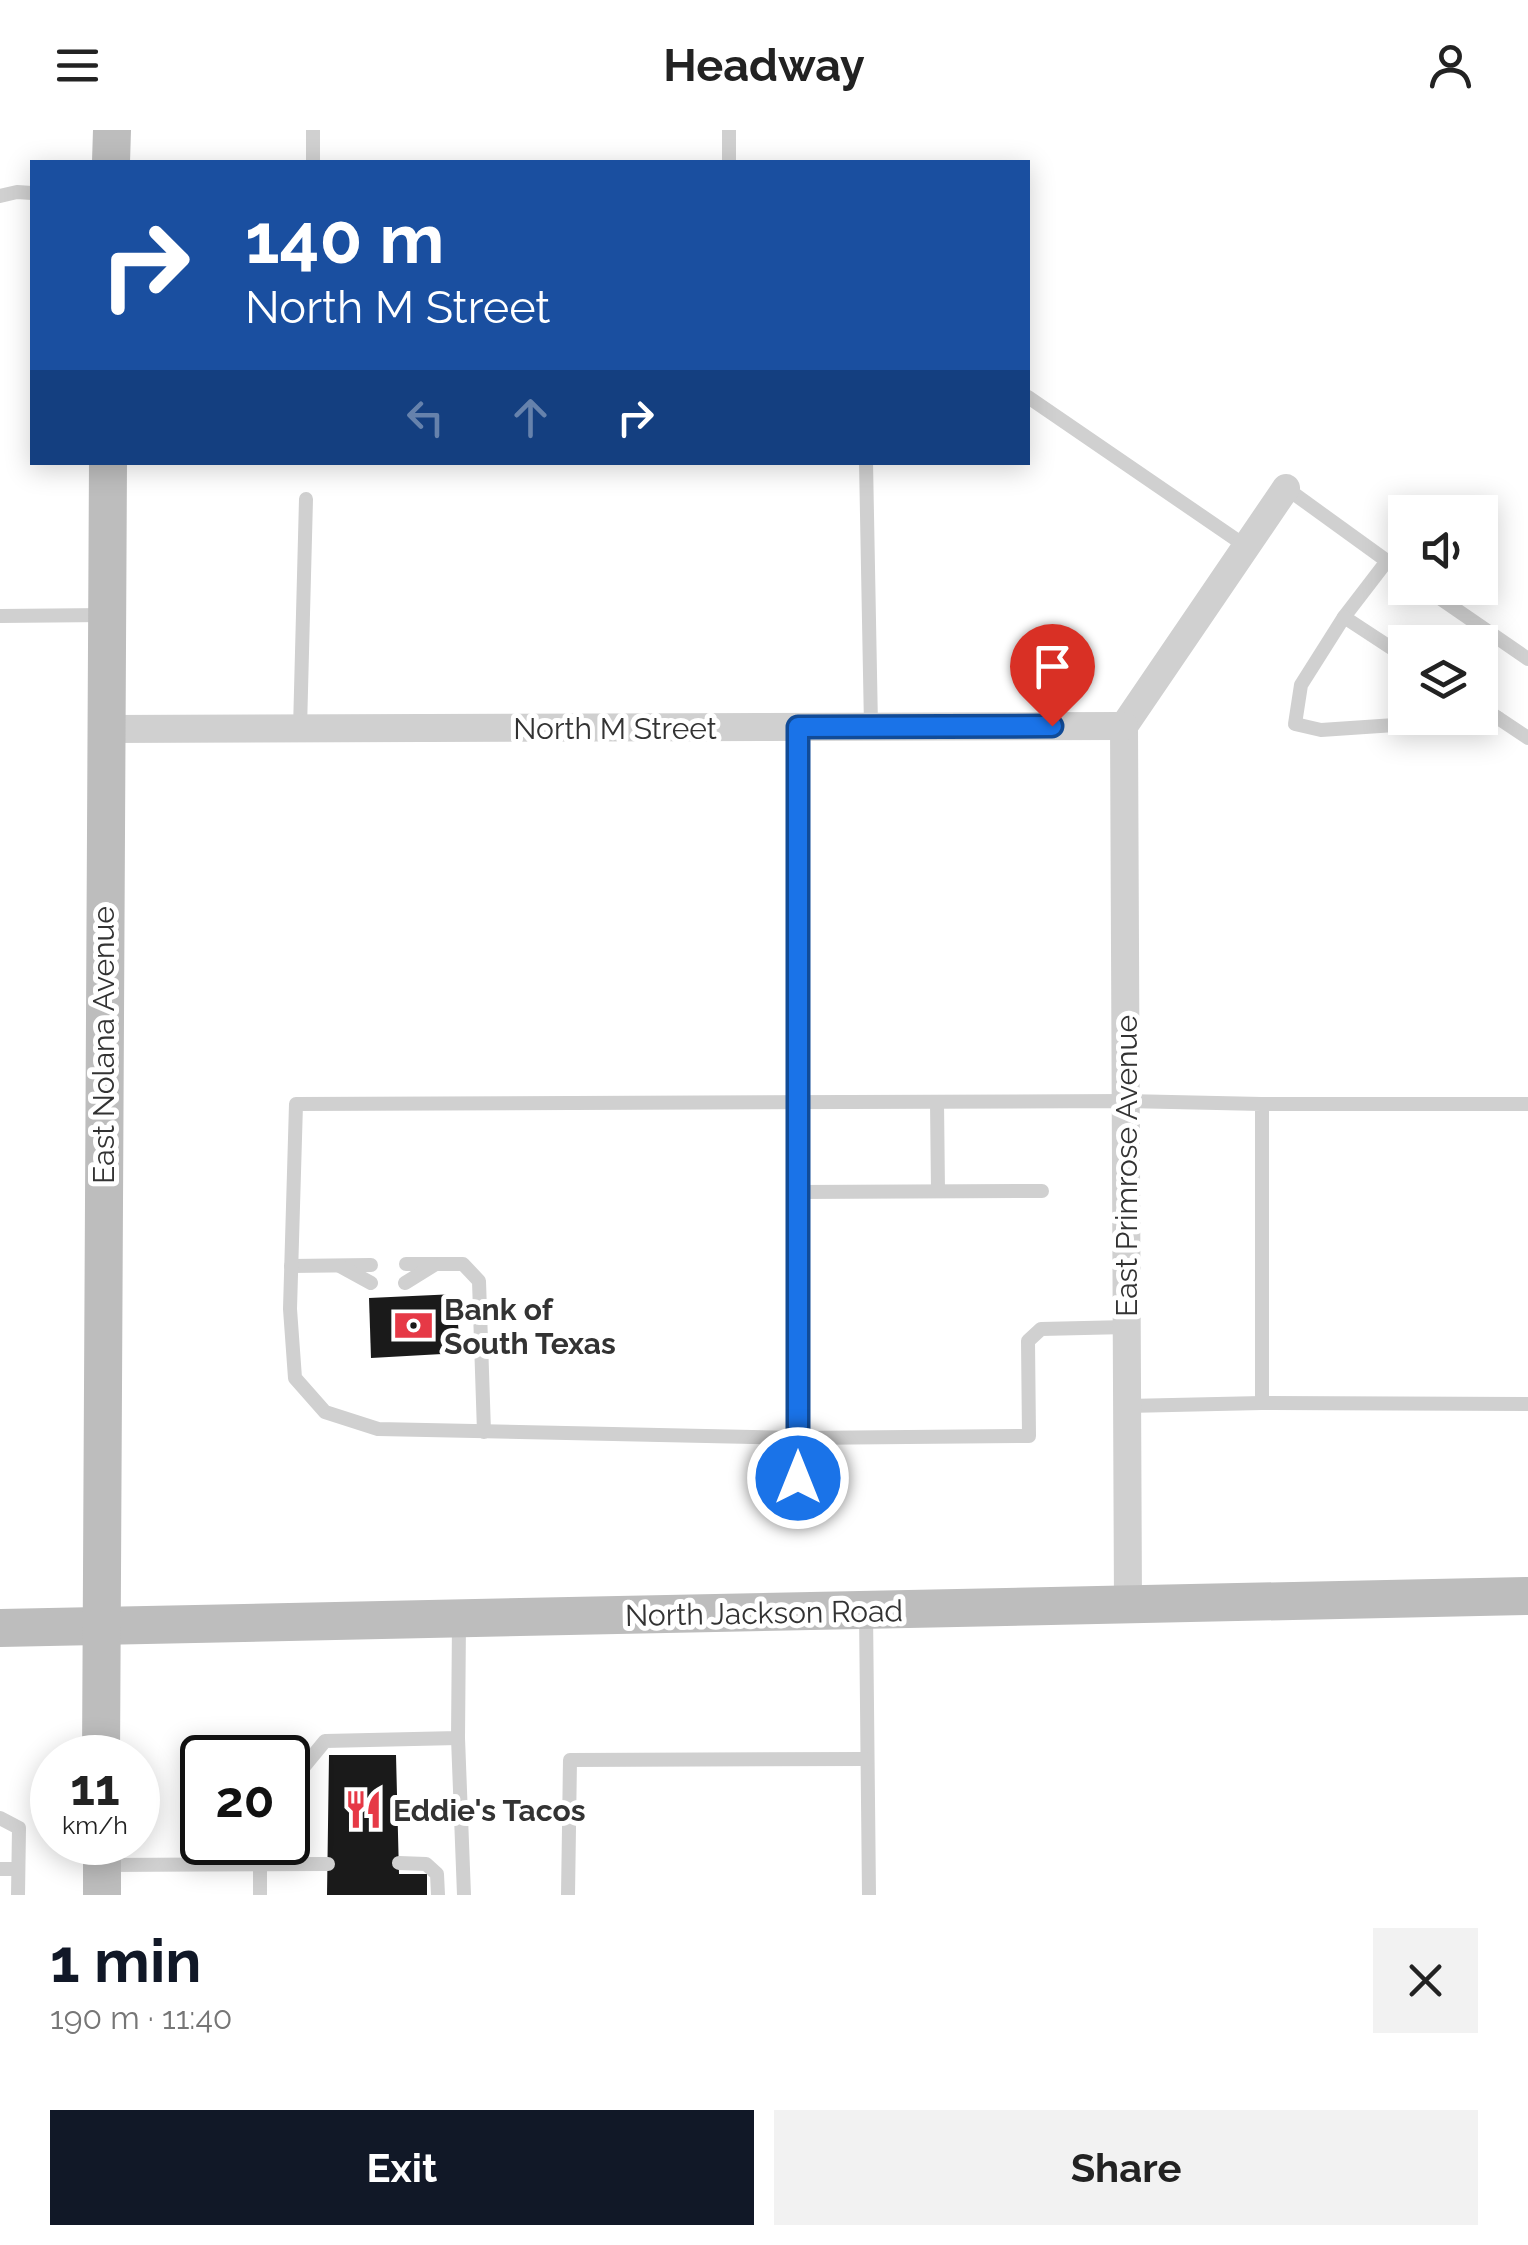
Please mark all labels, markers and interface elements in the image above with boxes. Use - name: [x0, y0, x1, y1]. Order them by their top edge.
- icon: menu: [50, 38, 105, 93]
- icon: person: [1423, 38, 1478, 93]
- text: Headway: [663, 39, 865, 92]
- text: 140 m: [245, 197, 445, 279]
- icon: right: [80, 200, 210, 330]
- text: North M Street: [245, 281, 550, 334]
- icon: left: [398, 390, 453, 445]
- icon: ahead: [503, 390, 558, 445]
- icon: right: [608, 390, 663, 445]
- map controls: [1388, 495, 1498, 735]
- button: sound: [1388, 495, 1498, 605]
- pin: [1010, 624, 1095, 727]
- button: layers: [1388, 625, 1498, 735]
- icon: arrive: [1025, 639, 1080, 694]
- street label: North M Street: [513, 711, 717, 746]
- street label: East Nolana Avenue: [86, 906, 121, 1184]
- street label: East Primrose Avenue: [1109, 1015, 1144, 1317]
- place label: Bank of South Texas: [444, 1292, 616, 1361]
- bank icon: Bank of South Texas: [393, 1305, 435, 1347]
- position arrow: [746, 1426, 850, 1530]
- street label: North Jackson Road: [625, 1593, 903, 1633]
- speed limit sign: 20: [180, 1735, 310, 1865]
- text: 11: [70, 1758, 120, 1817]
- restaurant icon: Eddie's Tacos: [342, 1789, 384, 1831]
- place label: Eddie's Tacos: [393, 1793, 586, 1828]
- text: km/h: [62, 1810, 128, 1840]
- text: 1 min: [50, 1926, 201, 1996]
- button: close: [1373, 1928, 1478, 2033]
- text: 190 m · 11:40: [50, 1999, 232, 2036]
- button: Exit: [50, 2110, 754, 2225]
- button: Share: [774, 2110, 1478, 2225]

